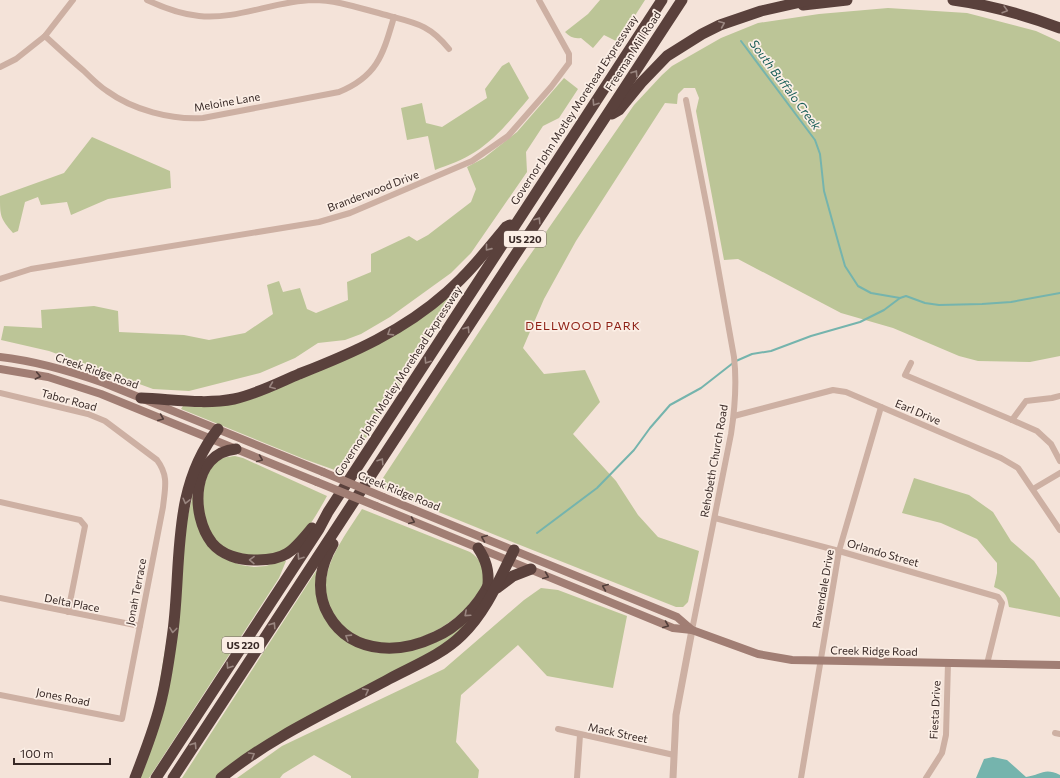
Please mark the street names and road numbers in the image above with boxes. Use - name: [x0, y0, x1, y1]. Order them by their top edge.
- street label: Freeman Mill Road: [602, 8, 663, 93]
- street label: Governor John Motley Morehead Expressway: [507, 12, 641, 208]
- street label: Meloine Lane: [193, 89, 261, 114]
- street label: Branderwood Drive: [325, 167, 421, 214]
- road number: US 220: [504, 231, 546, 247]
- street label: Governor John Motley Morehead Expressway: [331, 283, 465, 479]
- street label: Creek Ridge Road: [54, 350, 141, 391]
- street label: Tabor Road: [40, 386, 98, 413]
- street label: Earl Drive: [893, 396, 943, 427]
- street label: Rehobeth Church Road: [697, 403, 730, 518]
- street label: Creek Ridge Road: [356, 468, 442, 513]
- street label: Orlando Street: [846, 536, 921, 569]
- street label: Ravendale Drive: [809, 548, 836, 629]
- street label: Jonah Terrace: [123, 557, 149, 627]
- street label: Delta Place: [43, 591, 101, 614]
- road number: US 220: [222, 637, 264, 653]
- street label: Creek Ridge Road: [830, 643, 918, 658]
- street label: Fiesta Drive: [926, 680, 943, 740]
- street label: Jones Road: [35, 685, 91, 709]
- street label: Mack Street: [587, 720, 650, 745]

